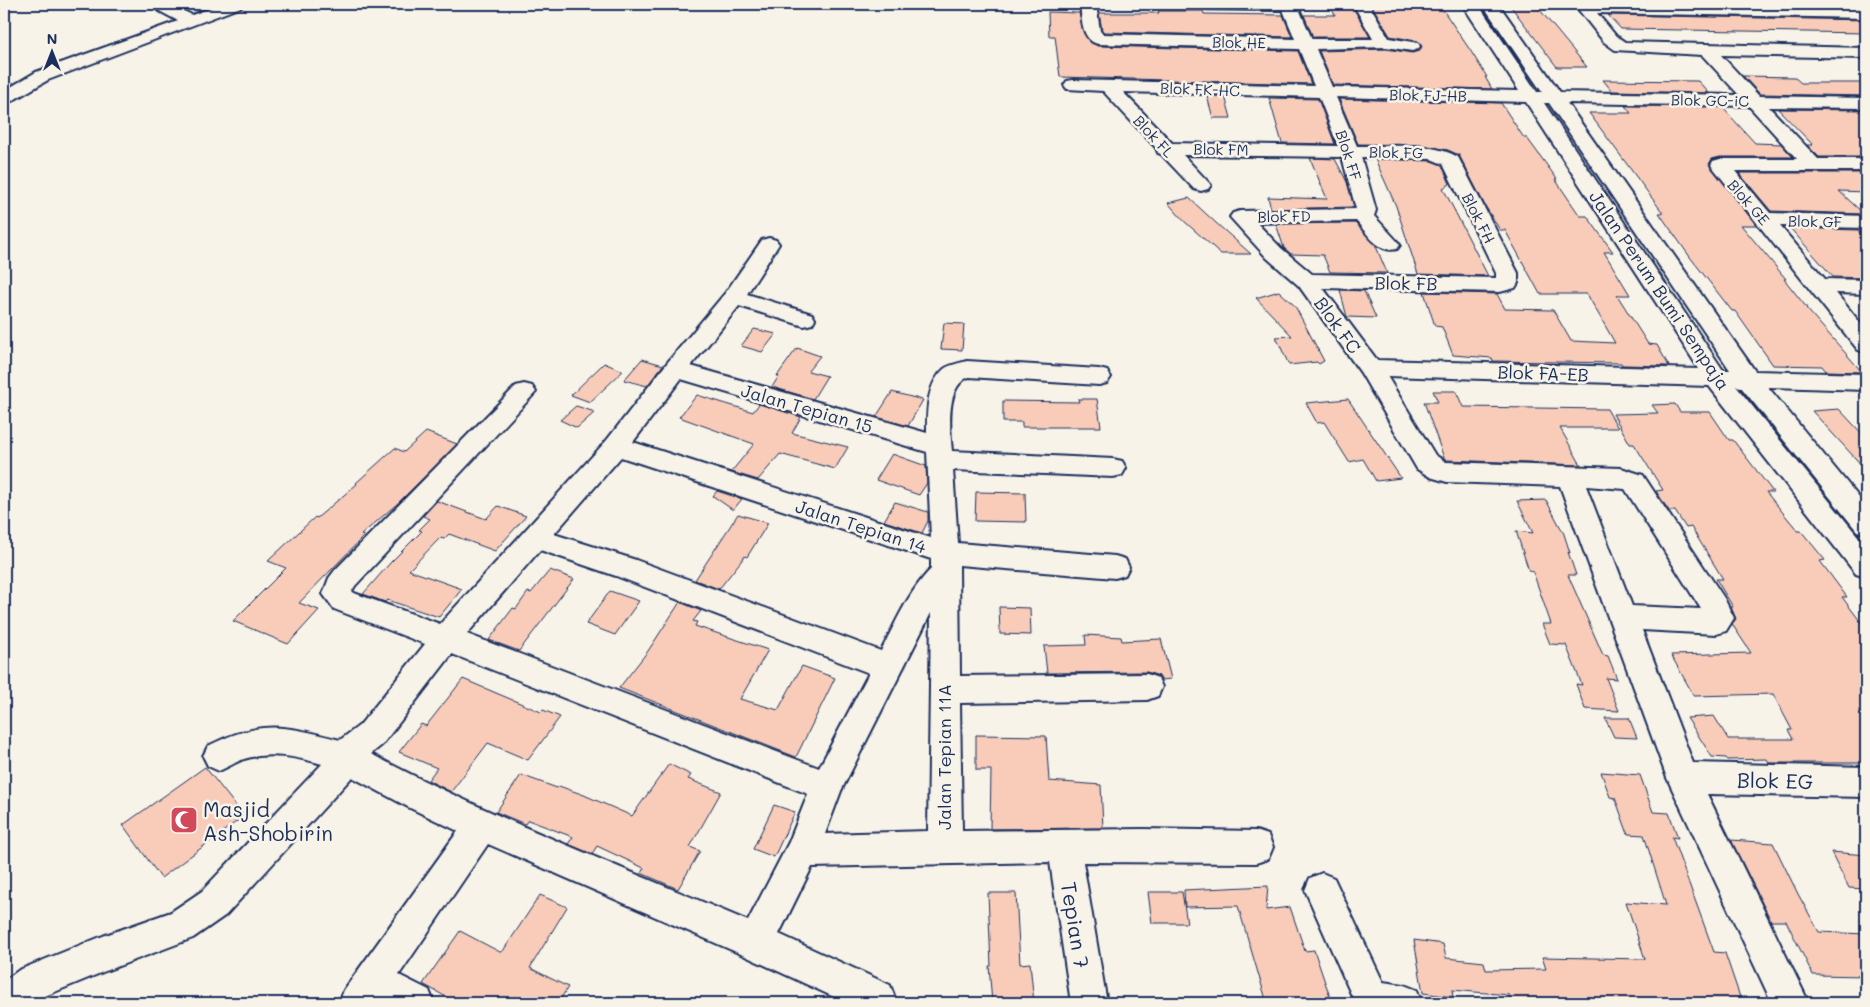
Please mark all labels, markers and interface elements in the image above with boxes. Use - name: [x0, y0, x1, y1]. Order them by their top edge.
- north arrow: [28, 28, 78, 78]
- text: N: [47, 29, 57, 48]
- street label: Blok HE: [1212, 32, 1267, 52]
- street label: Blok FK-HC: [1160, 78, 1241, 100]
- street label: Blok FJ-HB: [1389, 84, 1467, 106]
- street label: Blok GC-iC: [1671, 89, 1750, 111]
- street label: Blok FL: [1129, 111, 1179, 162]
- street label: Blok FF: [1332, 127, 1366, 183]
- street label: Blok FM: [1193, 139, 1249, 159]
- street label: Blok FG: [1369, 142, 1423, 162]
- street label: Blok GE: [1724, 175, 1775, 229]
- street label: Jalan Perum Bumi Sempaja: [1584, 186, 1736, 394]
- street label: Blok FH: [1458, 189, 1500, 247]
- street label: Blok FD: [1257, 206, 1311, 226]
- street label: Blok GF: [1788, 211, 1842, 231]
- street label: Blok FB: [1374, 270, 1438, 296]
- street label: Blok FC: [1309, 292, 1367, 358]
- street label: Blok FA-EB: [1497, 359, 1589, 387]
- street label: Jalan Tepian 15: [738, 378, 876, 438]
- street label: Jalan Tepian 14: [793, 494, 930, 559]
- street label: Jalan Tepian 11A: [932, 684, 956, 830]
- street label: Blok EG: [1737, 766, 1813, 794]
- place label: Masjid Ash-Shobirin: [203, 795, 333, 846]
- mosque icon: Masjid Ash-Shobirin: [169, 805, 199, 835]
- street label: Tepian 7: [1056, 880, 1096, 970]

